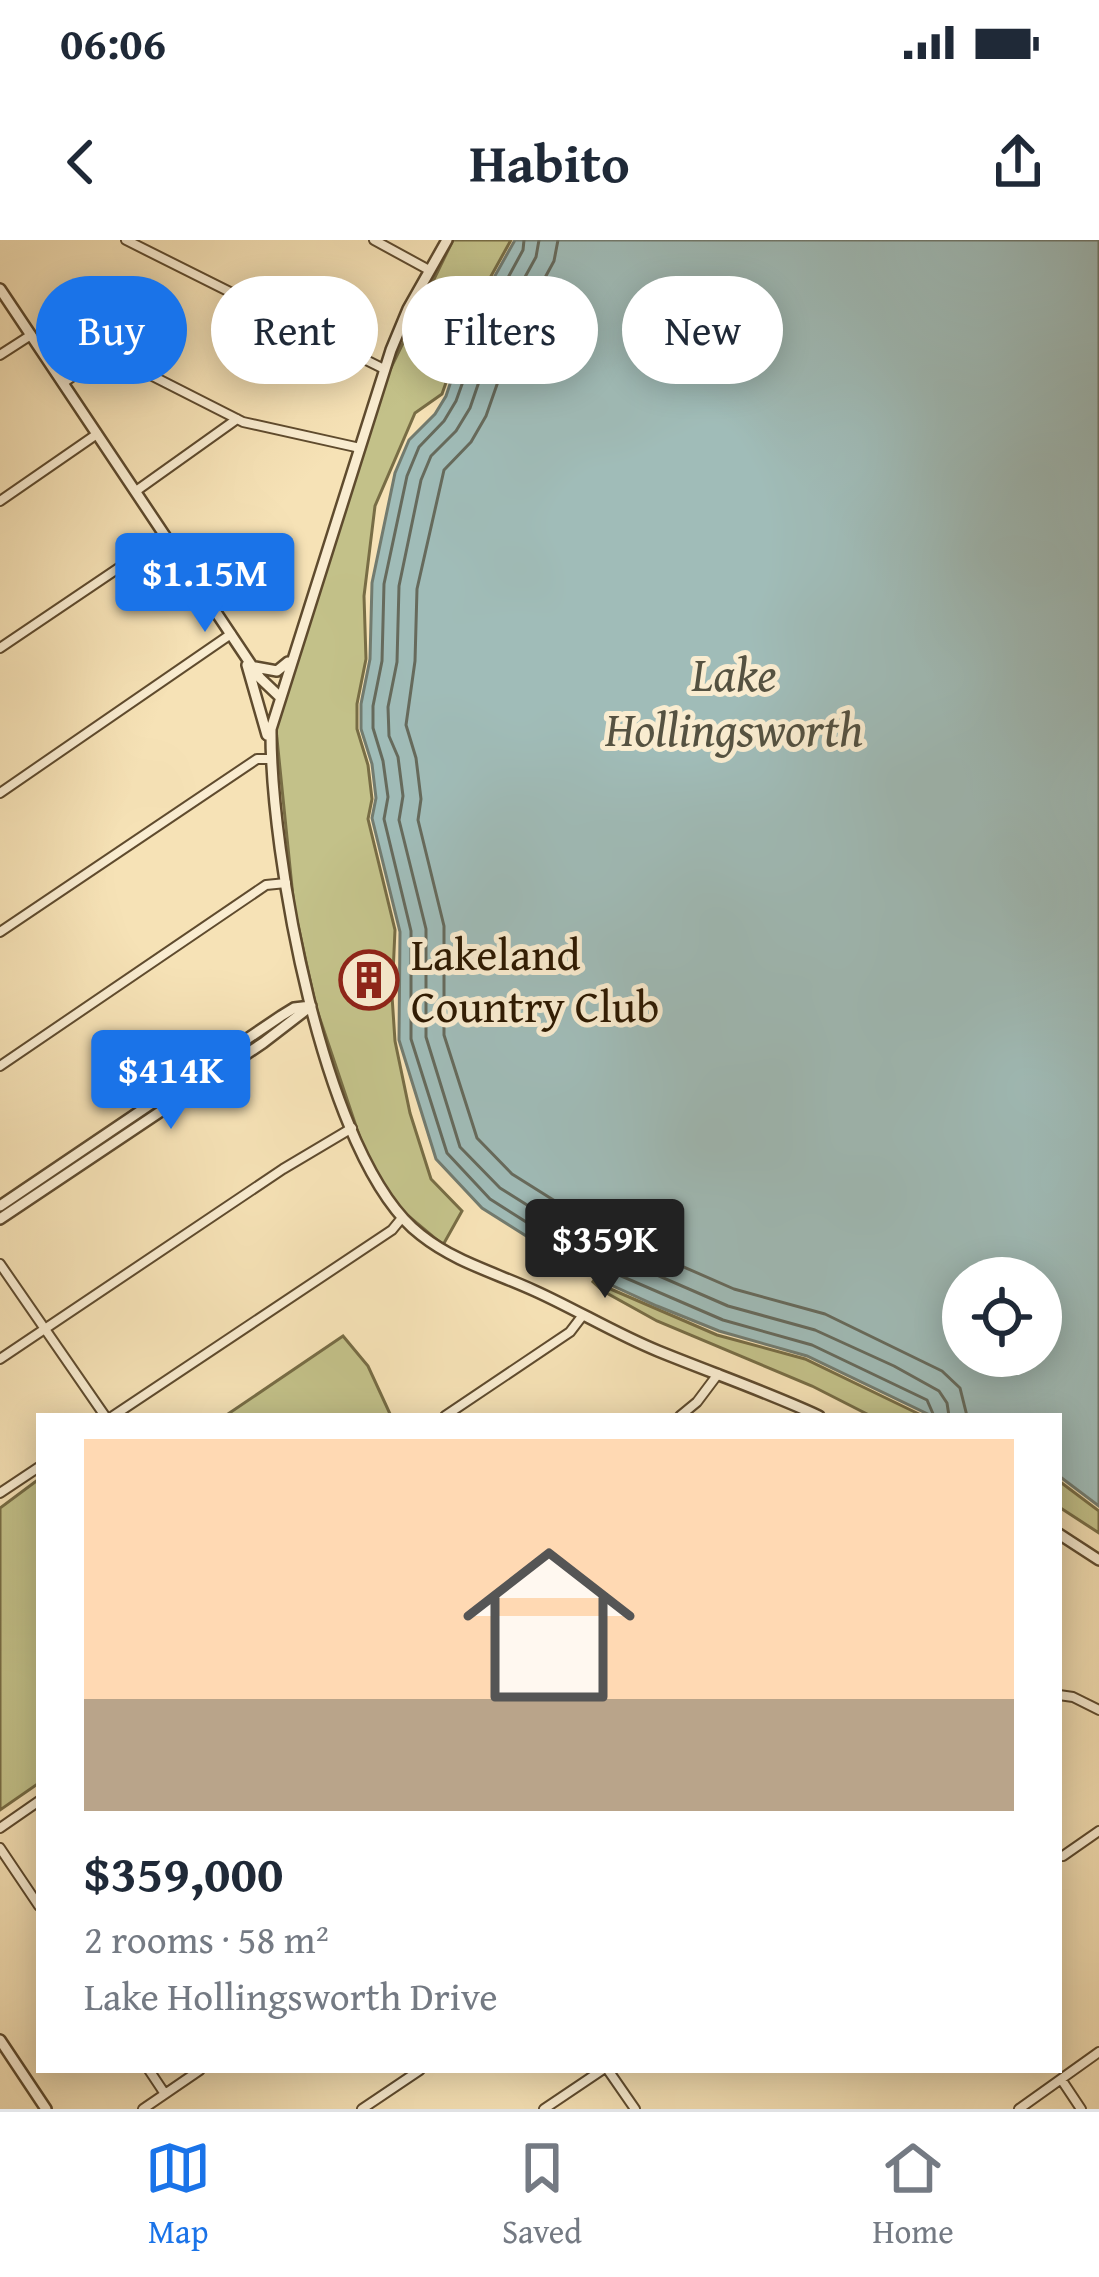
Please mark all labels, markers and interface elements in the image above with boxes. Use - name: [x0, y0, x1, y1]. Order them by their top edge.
- text: 06:06: [60, 10, 166, 75]
- text: Habito: [469, 123, 630, 202]
- icon: back: [48, 129, 114, 195]
- icon: share: [985, 129, 1051, 195]
- chip: Buy: [36, 276, 187, 384]
- chip: Rent: [211, 276, 378, 384]
- chip: Filters: [402, 276, 598, 384]
- chip: New: [622, 276, 783, 384]
- pin: $1.15M: [107, 533, 303, 635]
- text: $1.15M: [142, 543, 268, 600]
- water label: Lake Hollingsworth: [604, 638, 863, 764]
- place label: Lakeland Country Club: [411, 921, 660, 1038]
- building icon: Lakeland Country Club: [338, 949, 400, 1011]
- pin: $414K: [87, 1030, 255, 1132]
- text: $414K: [118, 1040, 224, 1097]
- pin: $359K: [521, 1199, 689, 1301]
- text: $359K: [552, 1209, 658, 1266]
- map controls: [942, 1257, 1062, 1377]
- button: locate: [942, 1257, 1062, 1377]
- icon: home: [441, 1517, 657, 1733]
- text: $359,000: [84, 1835, 283, 1910]
- text: 2 rooms · 58 m²: [84, 1910, 329, 1967]
- text: Lake Hollingsworth Drive: [84, 1967, 498, 2024]
- tab: Map: [145, 2135, 211, 2255]
- tab: Saved: [502, 2135, 582, 2255]
- tab: Home: [872, 2135, 954, 2255]

